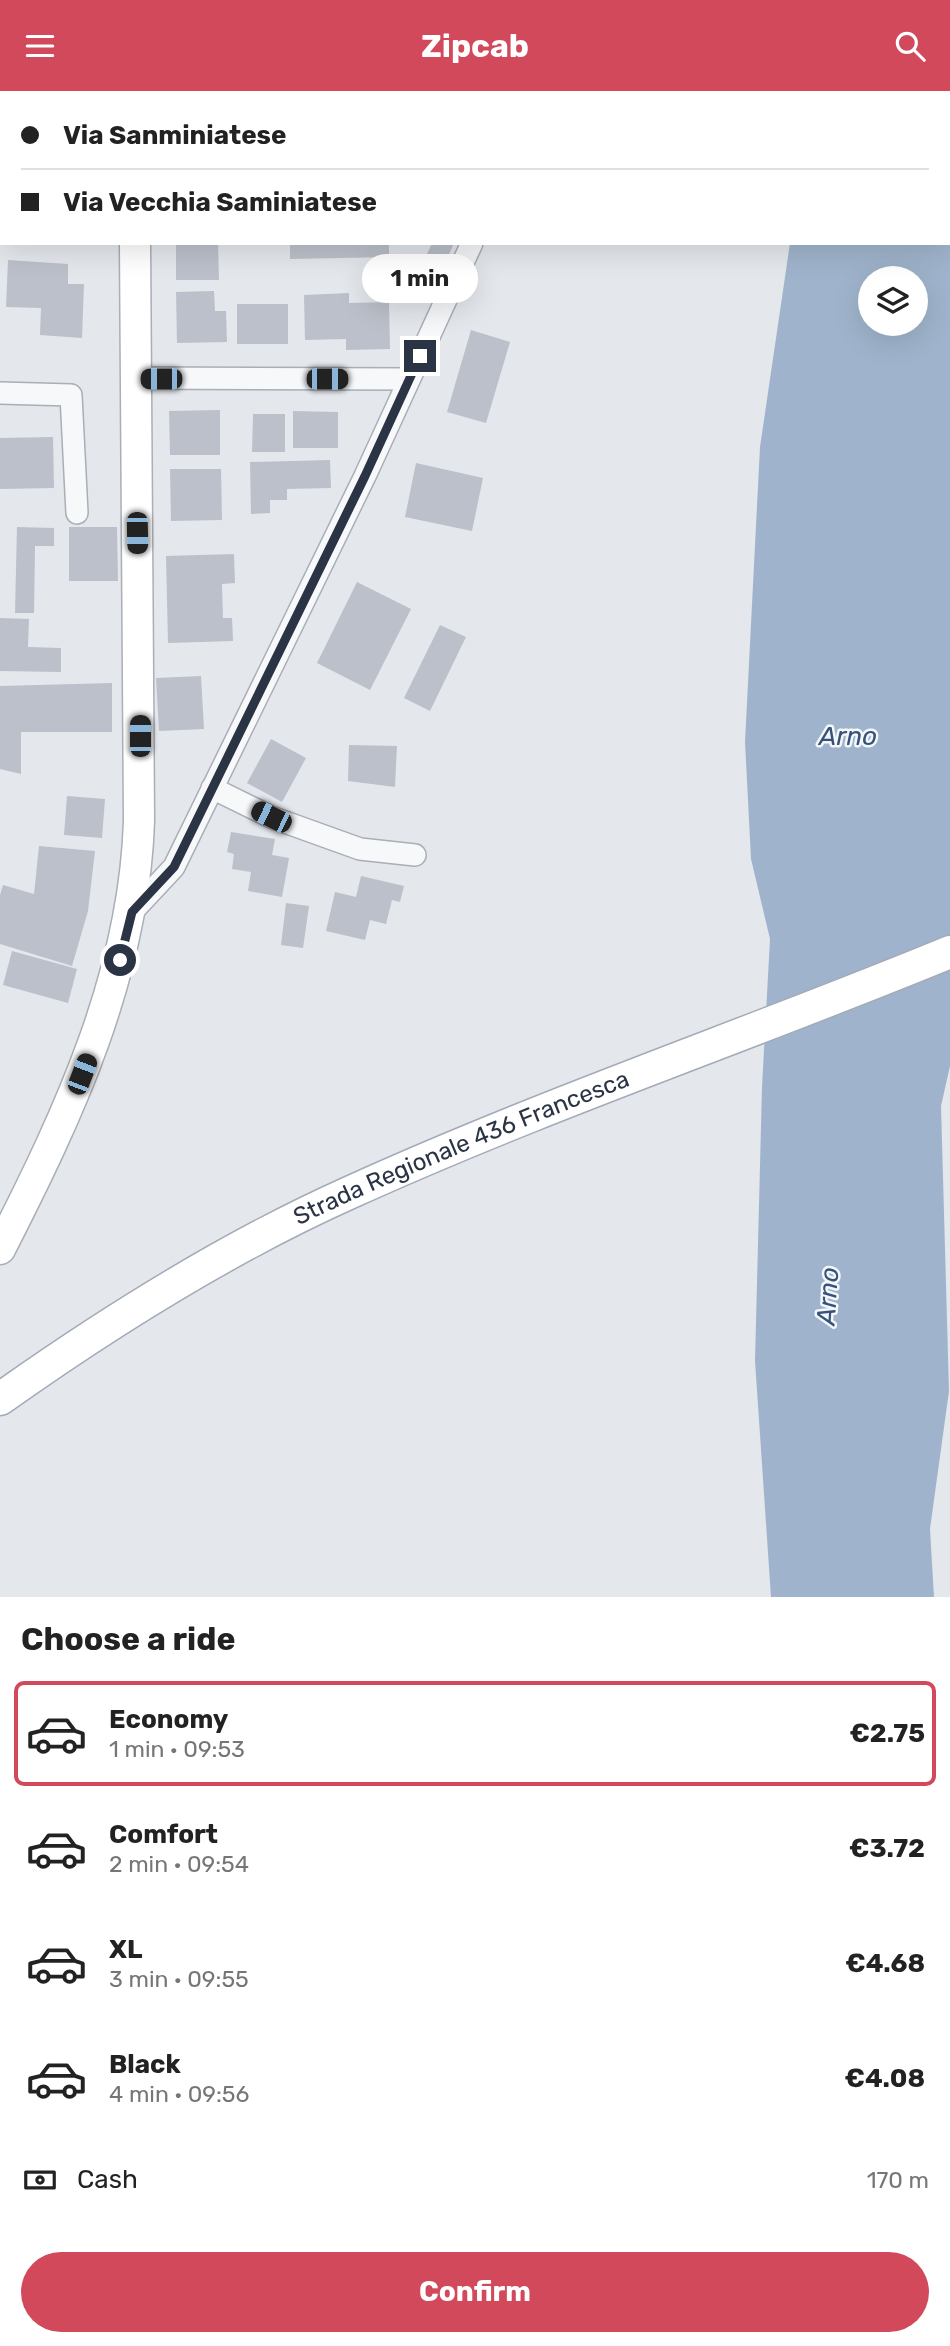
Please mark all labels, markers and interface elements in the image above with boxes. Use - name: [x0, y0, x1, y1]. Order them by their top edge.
- icon: menu: [21, 27, 59, 65]
- text: Zipcab: [421, 27, 529, 65]
- icon: search: [891, 27, 929, 65]
- text: Via Sanminiatese: [63, 120, 286, 151]
- text: Via Vecchia Saminiatese: [63, 187, 377, 218]
- callout: 1 min: [362, 254, 478, 303]
- text: 1 min: [391, 264, 449, 292]
- map controls: [858, 266, 928, 336]
- button: layers: [858, 266, 928, 336]
- route end: [404, 340, 436, 372]
- car: [141, 369, 183, 390]
- car: [307, 369, 349, 390]
- car: [127, 512, 148, 554]
- car: [130, 715, 151, 757]
- water label: Arno: [817, 721, 877, 752]
- car: [248, 798, 295, 836]
- route start: [104, 944, 136, 976]
- car: [65, 1051, 100, 1097]
- street label: Strada Regionale 436 Francesca: [289, 1065, 633, 1231]
- water label: Arno: [810, 1266, 845, 1328]
- text: Choose a ride: [21, 1620, 235, 1658]
- icon: car: [25, 1702, 88, 1765]
- text: Economy: [109, 1704, 228, 1735]
- text: €2.75: [849, 1718, 925, 1749]
- text: 1 min · 09:53: [109, 1735, 245, 1763]
- icon: car: [25, 1817, 88, 1880]
- text: Comfort: [109, 1819, 218, 1850]
- text: €3.72: [849, 1833, 925, 1864]
- text: 2 min · 09:54: [109, 1850, 249, 1878]
- icon: car: [25, 1932, 88, 1995]
- text: XL: [109, 1934, 142, 1965]
- text: €4.68: [845, 1948, 925, 1979]
- text: 3 min · 09:55: [109, 1965, 249, 1993]
- icon: car: [25, 2047, 88, 2110]
- text: Black: [109, 2049, 181, 2080]
- text: €4.08: [845, 2063, 925, 2094]
- text: 4 min · 09:56: [109, 2080, 249, 2108]
- icon: cash: [21, 2161, 59, 2199]
- text: Cash: [77, 2164, 138, 2195]
- text: 170 m: [867, 2166, 929, 2194]
- button: Confirm: [21, 2252, 929, 2332]

